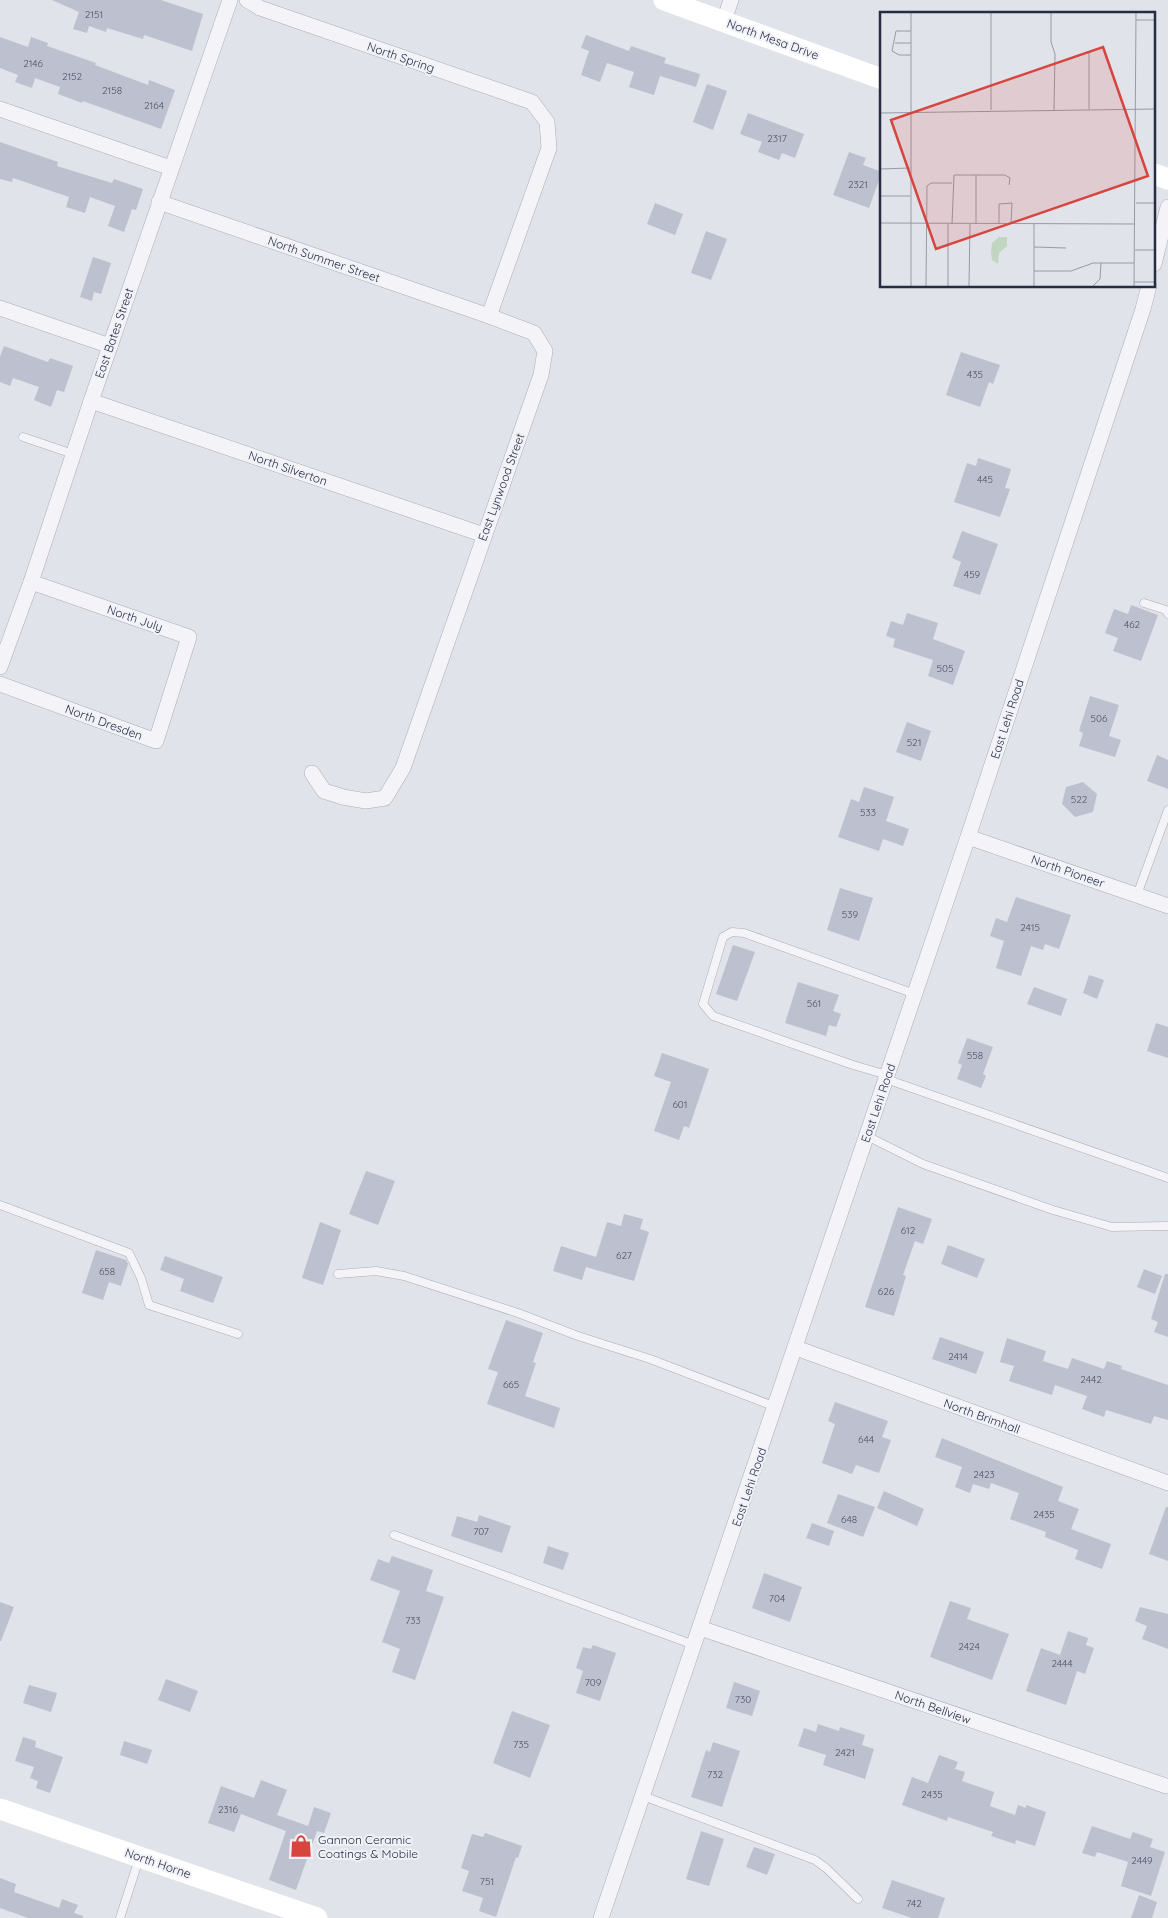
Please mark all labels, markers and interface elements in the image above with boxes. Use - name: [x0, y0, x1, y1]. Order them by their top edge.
- house number: 2151: [85, 8, 103, 21]
- inset map: [880, 12, 1156, 288]
- street label: North Mesa Drive: [725, 15, 821, 63]
- street label: North Spring: [365, 38, 437, 76]
- house number: 2146: [23, 57, 43, 70]
- house number: 2152: [62, 70, 83, 83]
- house number: 2158: [102, 84, 122, 97]
- house number: 2164: [144, 99, 164, 112]
- house number: 2317: [767, 132, 787, 145]
- house number: 2321: [848, 178, 868, 191]
- street label: North Summer Street: [266, 233, 382, 285]
- street label: East Bates Street: [92, 286, 136, 380]
- house number: 435: [967, 368, 983, 381]
- street label: East Lynwood Street: [474, 431, 528, 543]
- street label: North Silverton: [247, 447, 329, 489]
- house number: 445: [977, 473, 993, 486]
- house number: 459: [964, 568, 981, 581]
- street label: North July: [105, 601, 165, 635]
- house number: 462: [1124, 618, 1141, 631]
- house number: 505: [937, 662, 953, 675]
- street label: East Lehi Road: [987, 677, 1027, 761]
- street label: North Dresden: [63, 701, 145, 743]
- house number: 506: [1091, 712, 1108, 725]
- house number: 521: [907, 736, 921, 749]
- house number: 522: [1071, 793, 1088, 806]
- house number: 533: [860, 806, 876, 819]
- street label: North Pioneer: [1029, 851, 1107, 891]
- house number: 539: [842, 908, 859, 921]
- house number: 2415: [1020, 921, 1040, 934]
- house number: 561: [807, 997, 821, 1010]
- house number: 558: [967, 1049, 983, 1062]
- street label: East Lehi Road: [857, 1061, 899, 1145]
- house number: 601: [672, 1098, 688, 1111]
- house number: 612: [901, 1224, 916, 1237]
- house number: 627: [616, 1249, 632, 1262]
- house number: 658: [99, 1265, 115, 1278]
- house number: 626: [878, 1285, 895, 1298]
- house number: 2414: [948, 1350, 968, 1363]
- house number: 2442: [1080, 1373, 1102, 1386]
- house number: 665: [503, 1378, 519, 1391]
- street label: North Brimhall: [942, 1395, 1022, 1437]
- house number: 644: [858, 1433, 874, 1446]
- street label: East Lehi Road: [728, 1445, 770, 1529]
- house number: 2423: [973, 1468, 995, 1481]
- house number: 2435: [1033, 1508, 1055, 1521]
- house number: 648: [841, 1513, 857, 1526]
- house number: 707: [473, 1525, 489, 1538]
- house number: 704: [769, 1592, 785, 1605]
- house number: 733: [405, 1614, 421, 1627]
- house number: 2424: [958, 1640, 980, 1653]
- house number: 2444: [1051, 1657, 1073, 1670]
- house number: 709: [585, 1676, 602, 1689]
- street label: North Bellview: [893, 1687, 973, 1727]
- house number: 730: [735, 1693, 751, 1706]
- house number: 735: [513, 1738, 529, 1751]
- house number: 2421: [835, 1746, 855, 1759]
- house number: 732: [707, 1768, 723, 1781]
- house number: 2435: [921, 1788, 943, 1801]
- house number: 2316: [218, 1803, 239, 1816]
- place label: Gannon Ceramic Coatings & Mobile: [318, 1832, 418, 1861]
- shop icon: Gannon Ceramic Coatings & Mobile: [288, 1833, 314, 1859]
- street label: North Horne: [123, 1845, 193, 1881]
- house number: 2449: [1131, 1854, 1153, 1867]
- house number: 751: [480, 1875, 494, 1888]
- house number: 742: [906, 1897, 922, 1910]

